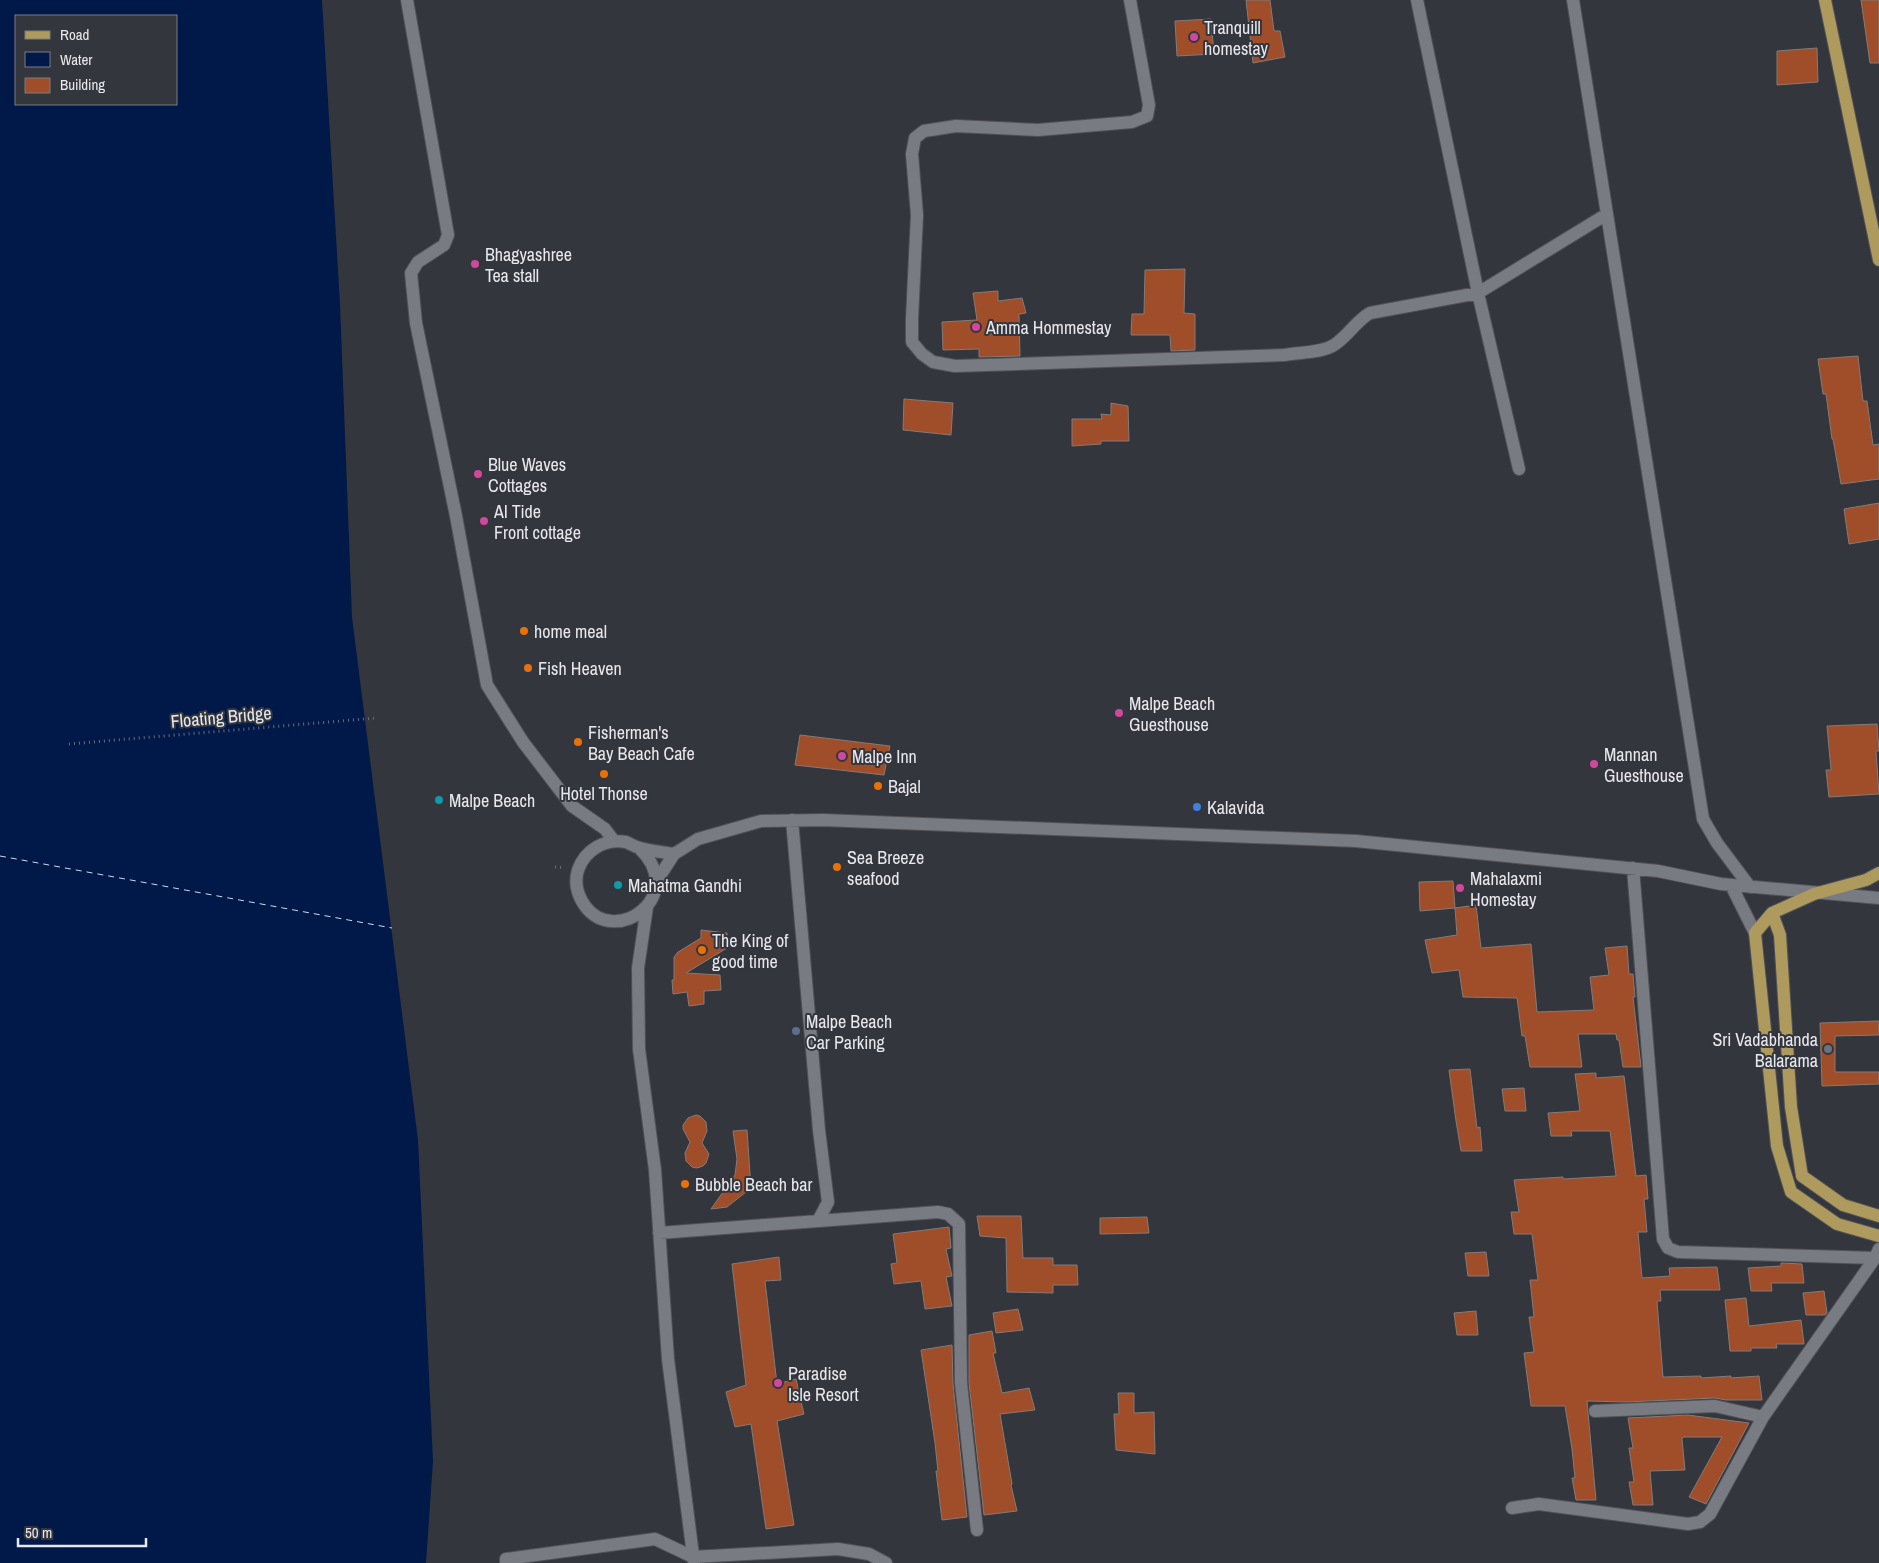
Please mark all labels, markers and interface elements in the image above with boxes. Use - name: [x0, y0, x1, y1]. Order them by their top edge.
- legend: [15, 15, 178, 105]
- place label: Tranquill homestay: [1204, 15, 1269, 61]
- text: Road: [60, 24, 89, 45]
- marker: Tranquill homestay: [1188, 31, 1200, 43]
- text: Water: [60, 49, 92, 70]
- text: Building: [60, 74, 105, 95]
- place label: Bhagyashree Tea stall: [485, 242, 572, 288]
- marker: Bhagyashree Tea stall: [469, 258, 481, 270]
- place label: Amma Hommestay: [985, 315, 1112, 340]
- marker: Amma Hommestay: [970, 321, 982, 333]
- place label: Blue Waves Cottages: [488, 452, 566, 498]
- marker: Blue Waves Cottages: [472, 468, 484, 480]
- place label: AI Tide Front cottage: [493, 499, 581, 545]
- marker: AI Tide Front cottage: [478, 515, 490, 527]
- place label: home meal: [534, 619, 607, 644]
- marker: home meal: [518, 625, 530, 637]
- place label: Fish Heaven: [538, 656, 622, 681]
- marker: Fish Heaven: [522, 662, 534, 674]
- place label: Malpe Beach Guesthouse: [1129, 691, 1215, 737]
- street label: Floating Bridge: [170, 700, 272, 734]
- marker: Malpe Beach Guesthouse: [1113, 707, 1125, 719]
- place label: Fisherman's Bay Beach Cafe: [588, 720, 695, 766]
- marker: Fisherman's Bay Beach Cafe: [572, 736, 584, 748]
- place label: Mannan Guesthouse: [1604, 742, 1684, 788]
- place label: Malpe Inn: [852, 744, 917, 769]
- marker: Malpe Inn: [836, 750, 848, 762]
- marker: Mannan Guesthouse: [1588, 758, 1600, 770]
- marker: Hotel Thonse: [598, 768, 610, 780]
- place label: Bajal: [888, 774, 921, 799]
- marker: Bajal: [872, 780, 884, 792]
- place label: Hotel Thonse: [560, 781, 648, 806]
- place label: Malpe Beach: [449, 788, 535, 813]
- marker: Malpe Beach: [433, 794, 445, 806]
- place label: Kalavida: [1207, 795, 1264, 820]
- marker: Kalavida: [1191, 801, 1203, 813]
- place label: Sea Breeze seafood: [847, 845, 924, 891]
- marker: Sea Breeze seafood: [831, 861, 843, 873]
- place label: Mahalaxmi Homestay: [1470, 866, 1542, 912]
- place label: Mahatma Gandhi: [628, 873, 742, 898]
- marker: Mahatma Gandhi: [612, 879, 624, 891]
- marker: Mahalaxmi Homestay: [1454, 882, 1466, 894]
- place label: The King of good time: [712, 928, 789, 974]
- marker: The King of good time: [696, 944, 708, 956]
- place label: Malpe Beach Car Parking: [806, 1009, 892, 1055]
- marker: Malpe Beach Car Parking: [790, 1025, 802, 1037]
- place label: Sri Vadabhanda Balarama: [1712, 1027, 1818, 1073]
- marker: Sri Vadabhanda Balarama: [1822, 1043, 1834, 1055]
- place label: Bubble Beach bar: [695, 1172, 812, 1197]
- marker: Bubble Beach bar: [679, 1178, 691, 1190]
- place label: Paradise Isle Resort: [788, 1361, 859, 1407]
- marker: Paradise Isle Resort: [772, 1377, 784, 1389]
- scale bar: [18, 1516, 145, 1548]
- text: 50 m: [25, 1522, 52, 1543]

